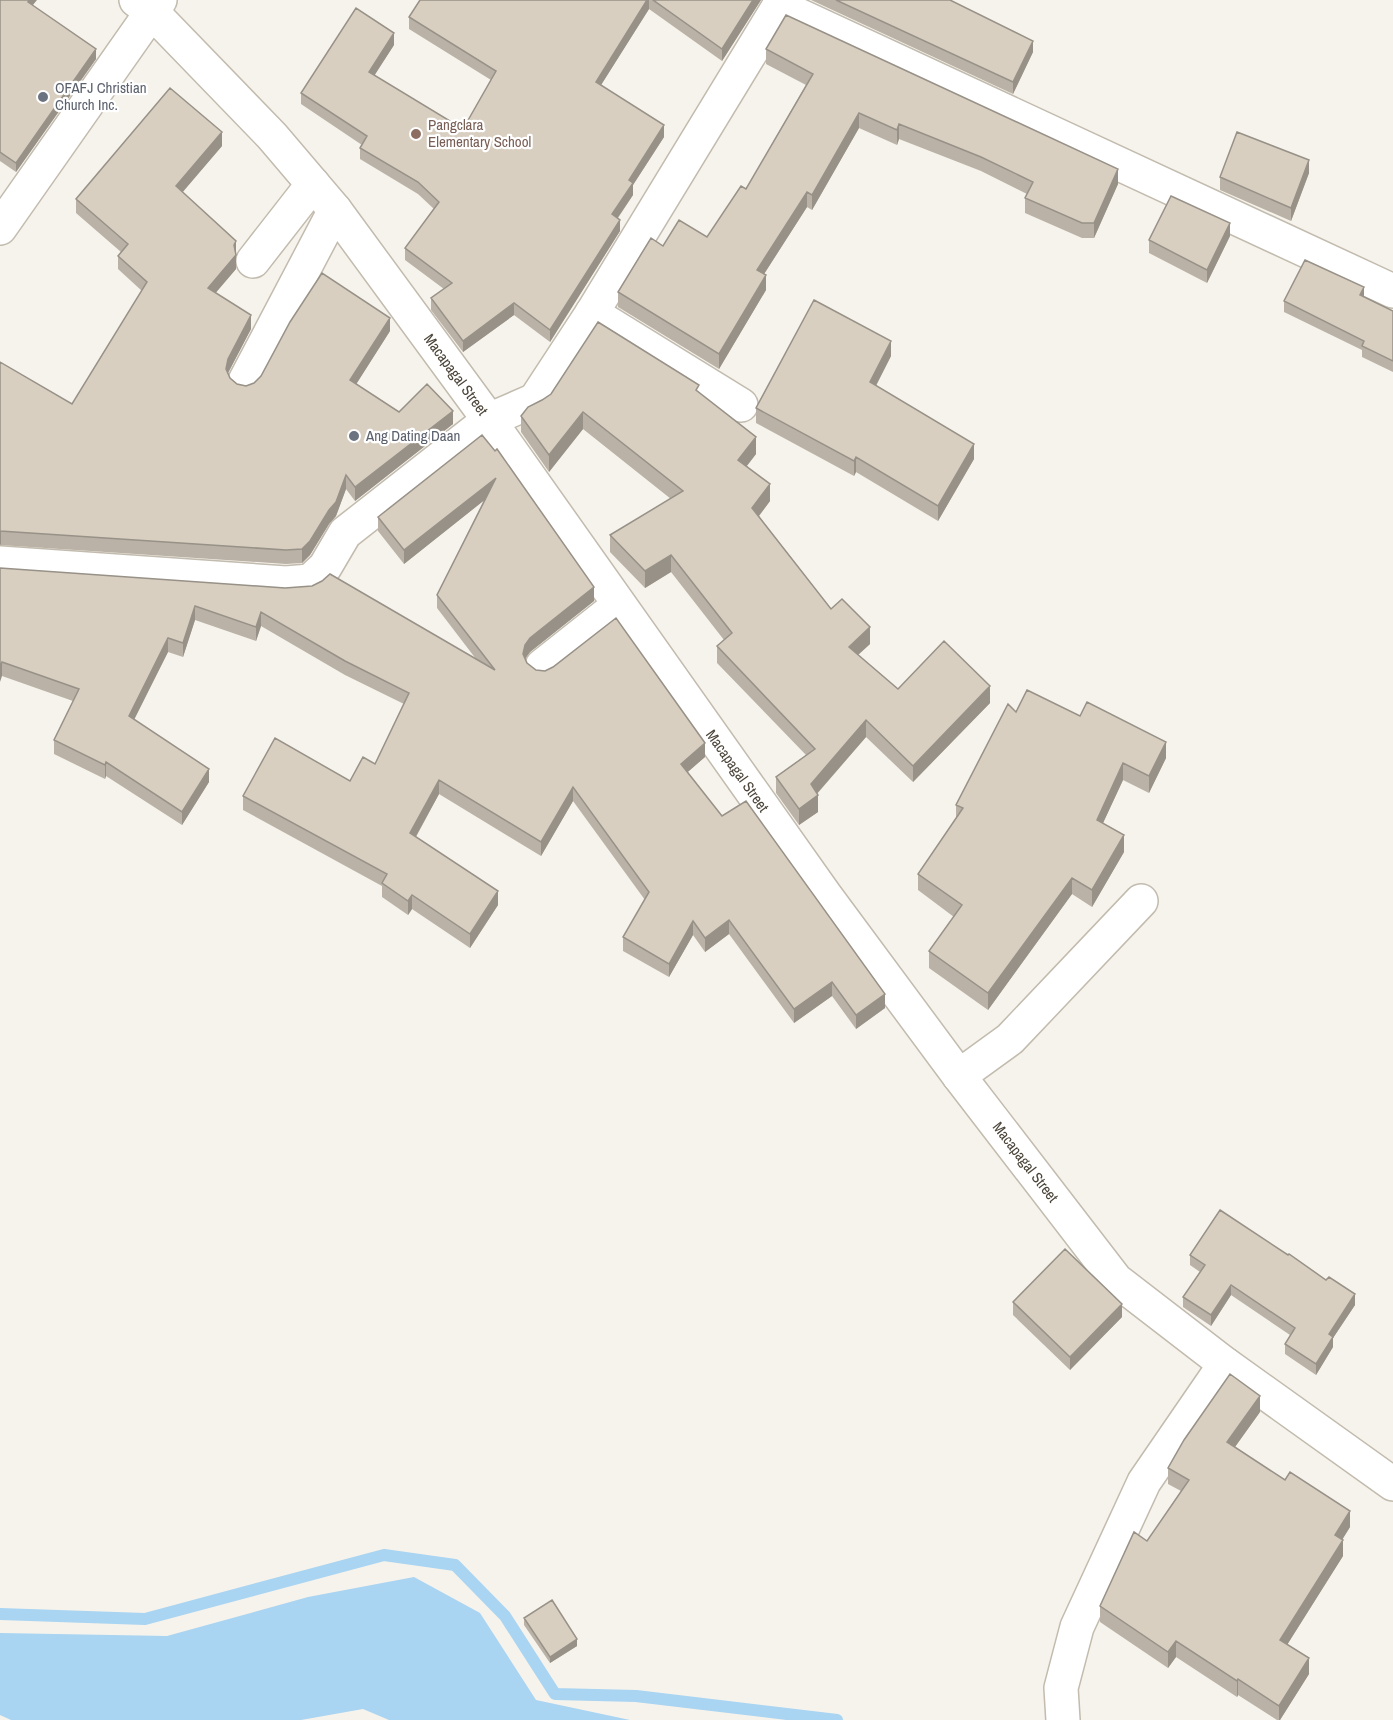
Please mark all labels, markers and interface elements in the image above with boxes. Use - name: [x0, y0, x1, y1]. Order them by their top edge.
- place label: OFAFJ Christian Church Inc.: [55, 77, 147, 115]
- marker: OFAFJ Christian Church Inc.: [36, 90, 50, 104]
- place label: Pangclara Elementary School: [428, 114, 531, 152]
- marker: Pangclara Elementary School: [409, 127, 423, 141]
- street label: Macapagal Street: [419, 329, 494, 420]
- place label: Ang Dating Daan: [365, 425, 460, 446]
- marker: Ang Dating Daan: [347, 429, 361, 443]
- street label: Macapagal Street: [701, 725, 774, 817]
- street label: Macapagal Street: [988, 1117, 1064, 1207]

